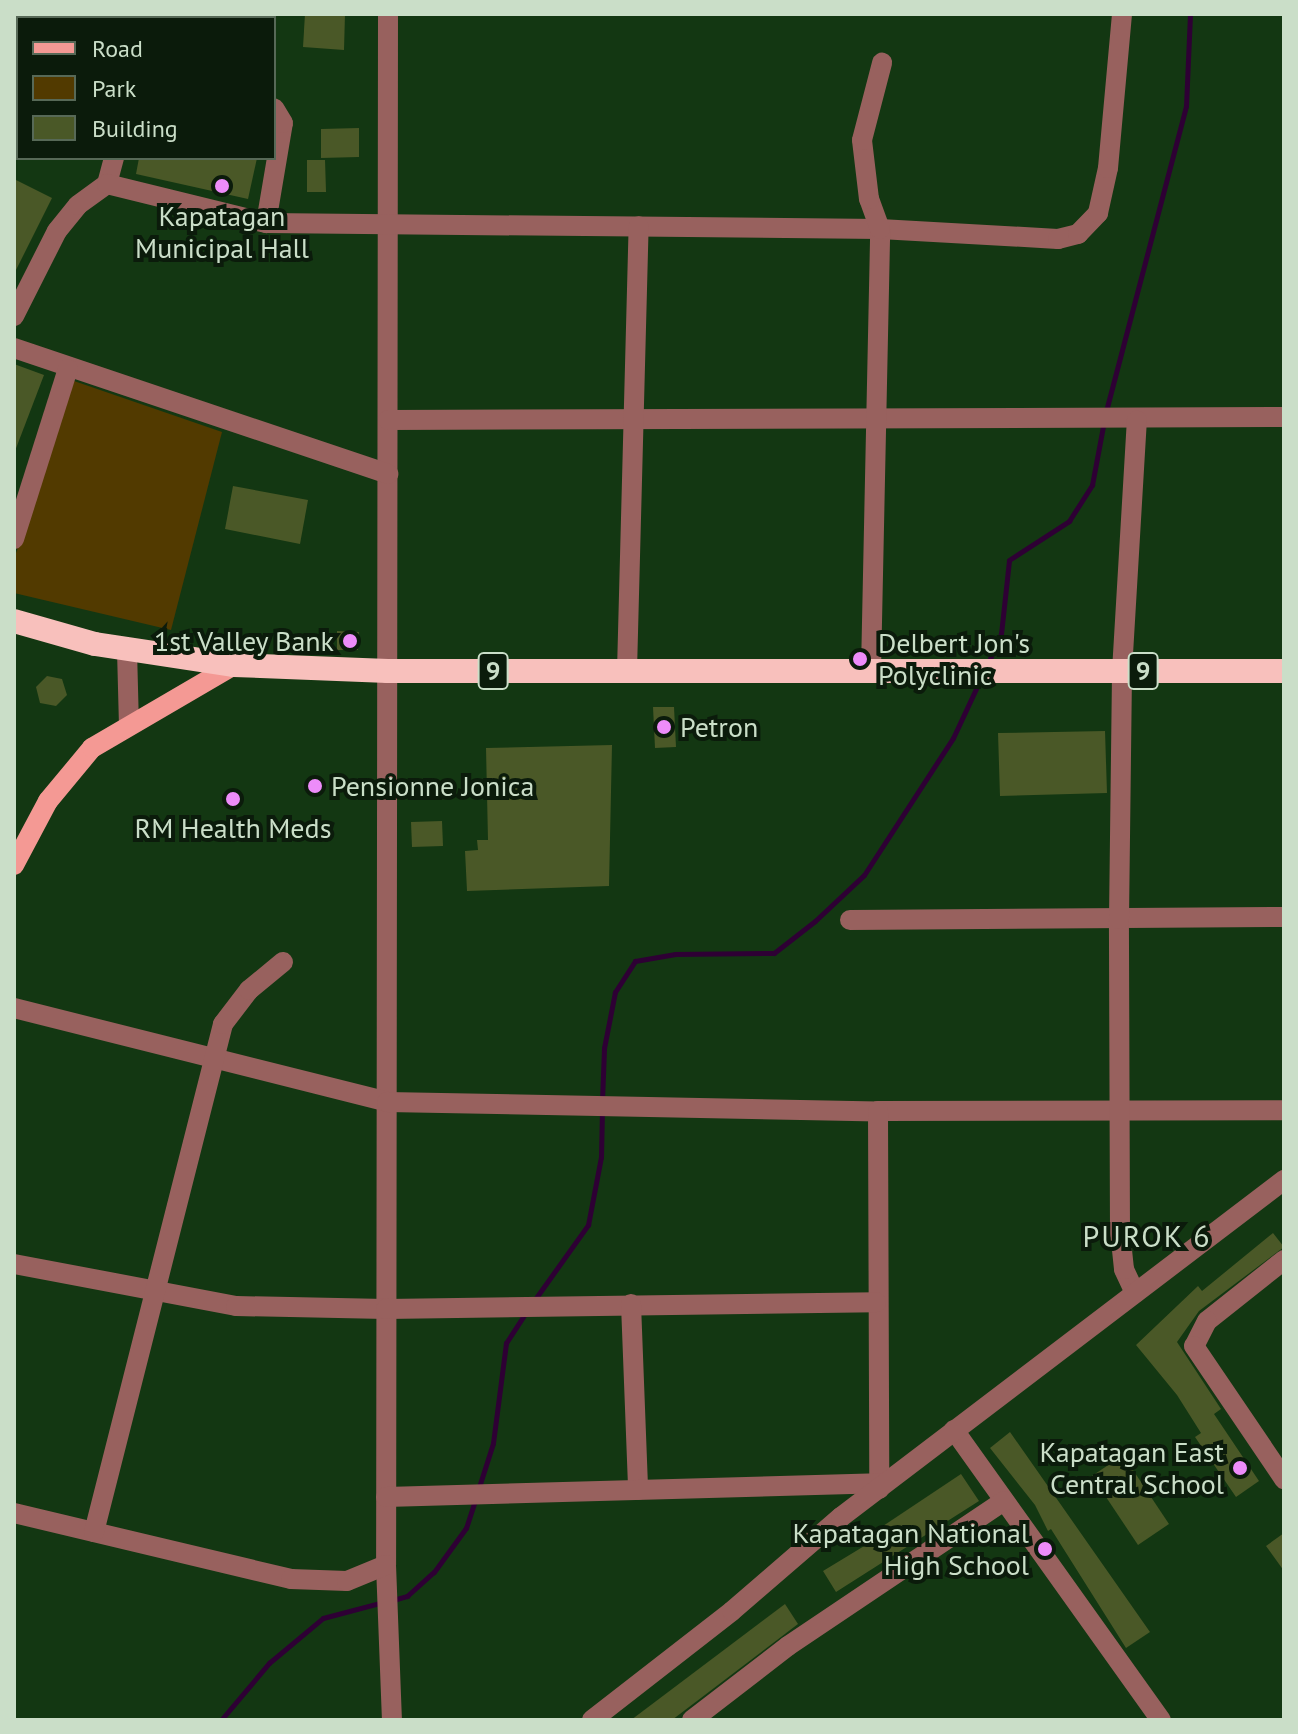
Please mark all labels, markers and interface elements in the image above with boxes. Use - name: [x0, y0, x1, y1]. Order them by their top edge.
- legend: [16, 16, 276, 160]
- text: Road: [92, 33, 143, 64]
- text: Park: [92, 73, 136, 104]
- text: Building: [92, 113, 178, 144]
- marker: Kapatagan Municipal Hall: [213, 177, 231, 195]
- place label: Kapatagan Municipal Hall: [135, 199, 309, 265]
- place label: 1st Valley Bank: [152, 624, 334, 658]
- place label: Delbert Jon's Polyclinic: [878, 626, 1030, 692]
- marker: 1st Valley Bank: [341, 632, 359, 650]
- marker: Delbert Jon's Polyclinic: [849, 648, 871, 670]
- road number: 9: [477, 649, 509, 693]
- road number: 9: [1127, 649, 1159, 693]
- place label: Petron: [680, 710, 758, 744]
- marker: Petron: [655, 718, 673, 736]
- place label: Pensionne Jonica: [331, 769, 534, 803]
- marker: Pensionne Jonica: [306, 777, 324, 795]
- marker: RM Health Meds: [224, 790, 242, 808]
- place label: RM Health Meds: [135, 811, 331, 845]
- district label: PUROK 6: [1082, 1218, 1212, 1254]
- place label: Kapatagan East Central School: [1040, 1435, 1224, 1501]
- marker: Kapatagan East Central School: [1231, 1459, 1249, 1477]
- place label: Kapatagan National High School: [793, 1516, 1029, 1582]
- marker: Kapatagan National High School: [1036, 1540, 1054, 1558]

